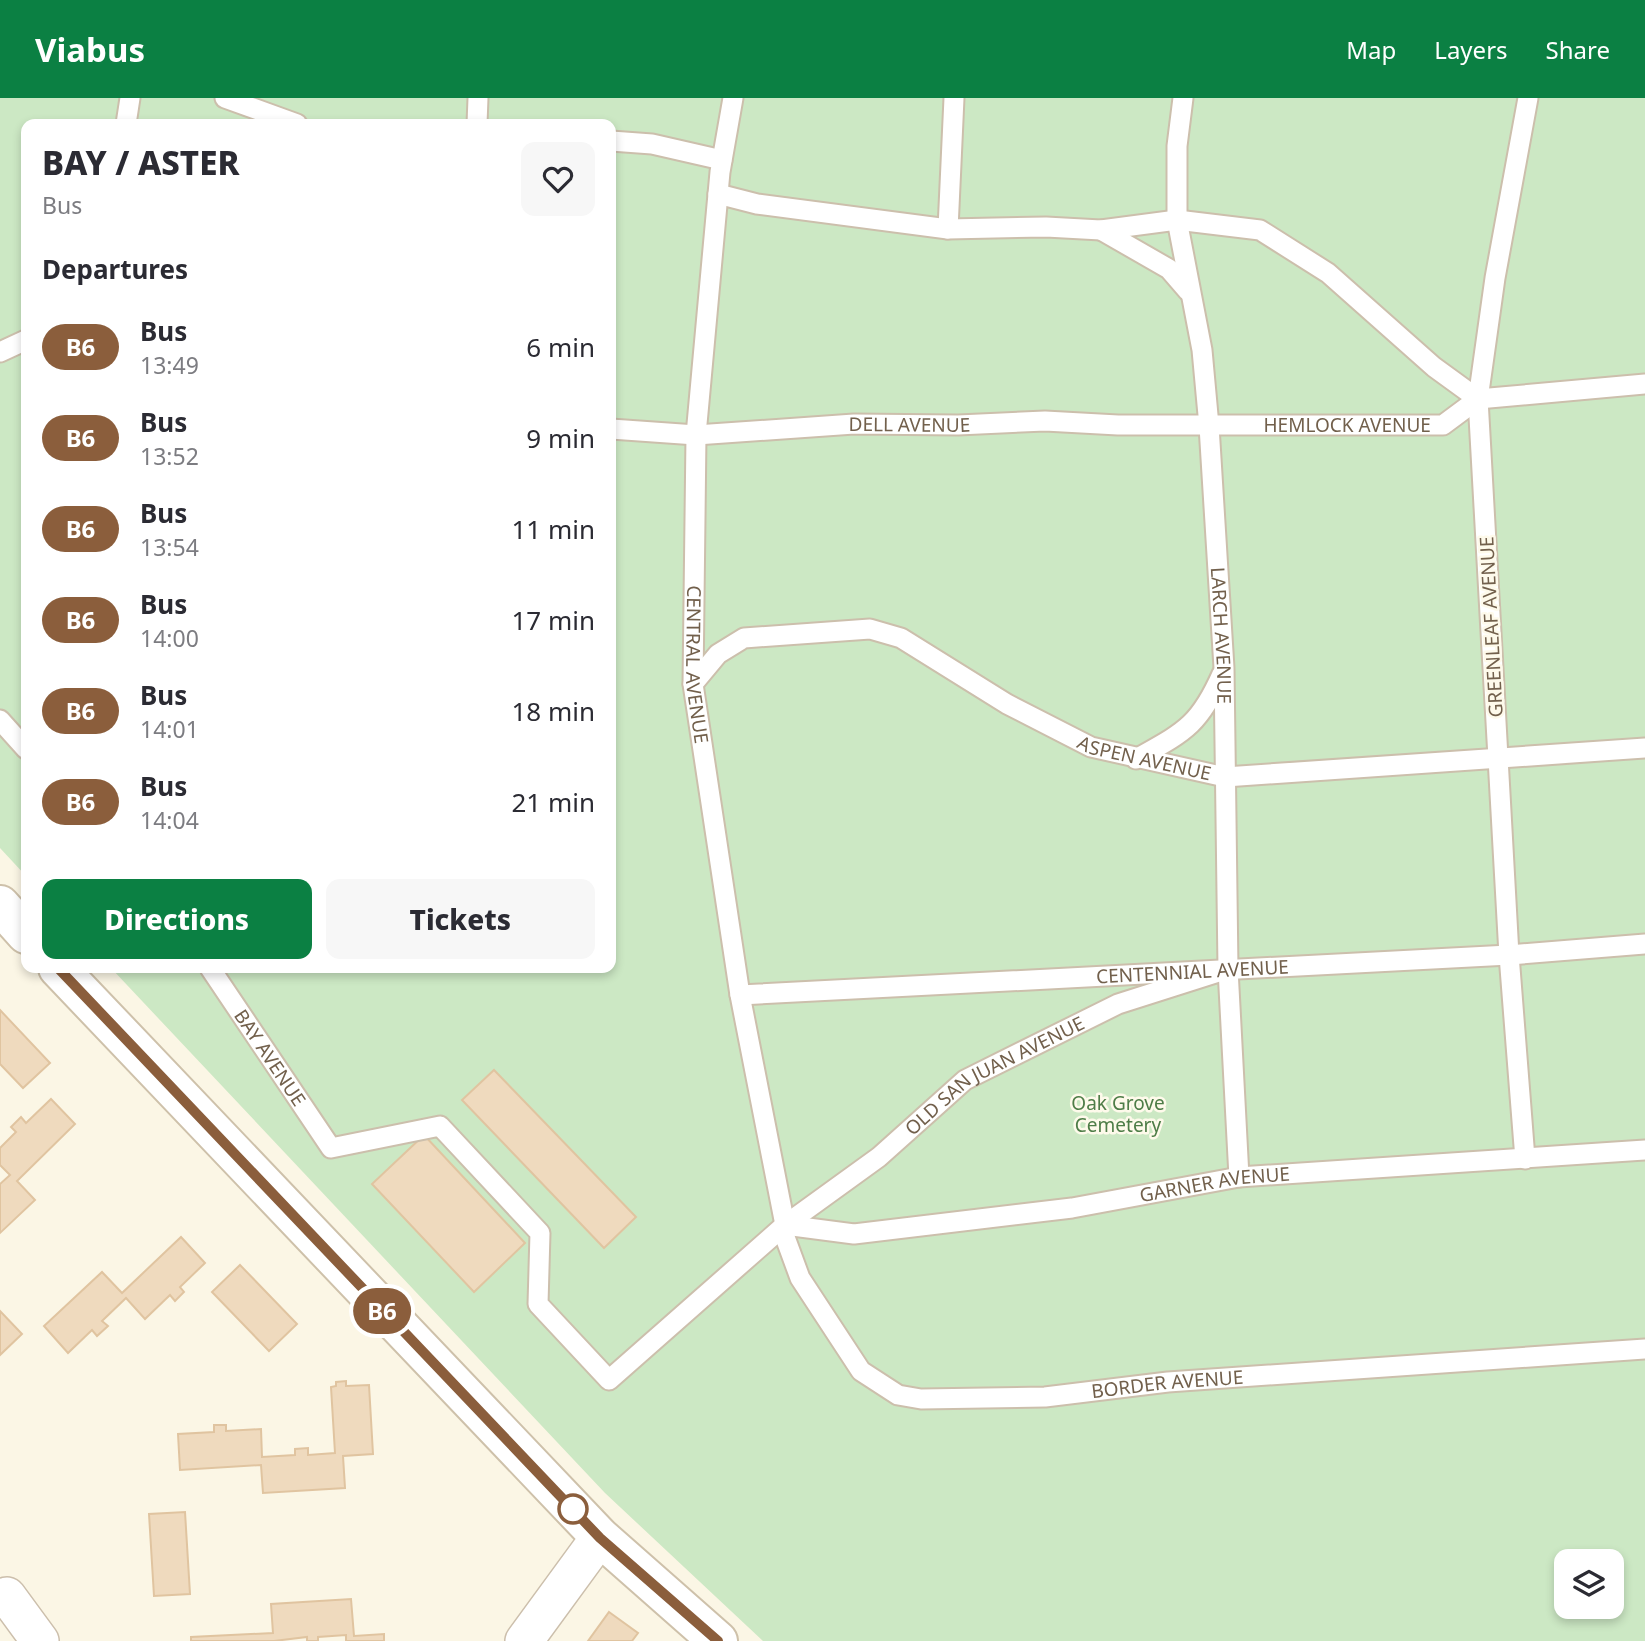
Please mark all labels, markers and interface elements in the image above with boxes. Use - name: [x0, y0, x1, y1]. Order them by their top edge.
- text: Viabus: [35, 27, 145, 72]
- text: Map: [1346, 33, 1396, 66]
- text: Layers: [1434, 33, 1508, 66]
- text: Share: [1546, 33, 1610, 66]
- text: BAY / ASTER: [42, 140, 239, 185]
- button: heart: [521, 142, 595, 216]
- text: Bus: [42, 189, 82, 221]
- text: Departures: [42, 251, 188, 287]
- text: Bus: [140, 313, 187, 349]
- text: 6 min: [526, 329, 595, 365]
- text: B6: [66, 330, 95, 363]
- text: 13:49: [140, 349, 199, 381]
- text: Bus: [140, 404, 187, 440]
- street label: DELL AVENUE: [848, 411, 971, 438]
- street label: HEMLOCK AVENUE: [1264, 412, 1431, 438]
- text: 9 min: [526, 420, 595, 456]
- text: B6: [66, 421, 95, 454]
- text: 13:52: [140, 440, 199, 472]
- text: Bus: [140, 495, 187, 531]
- text: 11 min: [511, 511, 595, 547]
- text: B6: [66, 512, 95, 545]
- text: 13:54: [140, 531, 199, 563]
- street label: GREENLEAF AVENUE: [1473, 536, 1509, 718]
- street label: LARCH AVENUE: [1205, 566, 1237, 704]
- street label: CENTRAL AVENUE: [680, 585, 715, 745]
- text: Bus: [140, 586, 187, 622]
- text: 17 min: [511, 602, 595, 638]
- text: B6: [66, 603, 95, 636]
- text: 14:00: [140, 622, 199, 654]
- text: Bus: [140, 677, 187, 713]
- text: 18 min: [511, 693, 595, 729]
- text: B6: [66, 694, 95, 727]
- text: 14:01: [140, 713, 199, 745]
- street label: ASPEN AVENUE: [1073, 729, 1214, 787]
- text: Bus: [140, 768, 187, 804]
- text: 21 min: [511, 784, 595, 820]
- text: B6: [66, 785, 95, 818]
- text: 14:04: [140, 804, 199, 836]
- button: Directions: [42, 879, 312, 959]
- button: Tickets: [326, 879, 595, 959]
- street label: CENTENNIAL AVENUE: [1095, 953, 1289, 989]
- street label: BAY AVENUE: [228, 1004, 312, 1111]
- street label: OLD SAN JUAN AVENUE: [899, 1010, 1089, 1141]
- park label: Oak Grove Cemetery: [1071, 1090, 1165, 1138]
- street label: GARNER AVENUE: [1137, 1161, 1291, 1208]
- line badge: B6: [350, 1288, 414, 1334]
- text: B6: [367, 1294, 397, 1327]
- street label: BORDER AVENUE: [1090, 1364, 1244, 1404]
- unlabelled marker: [558, 1494, 588, 1524]
- map controls: [1554, 1549, 1624, 1619]
- button: layers: [1554, 1549, 1624, 1619]

